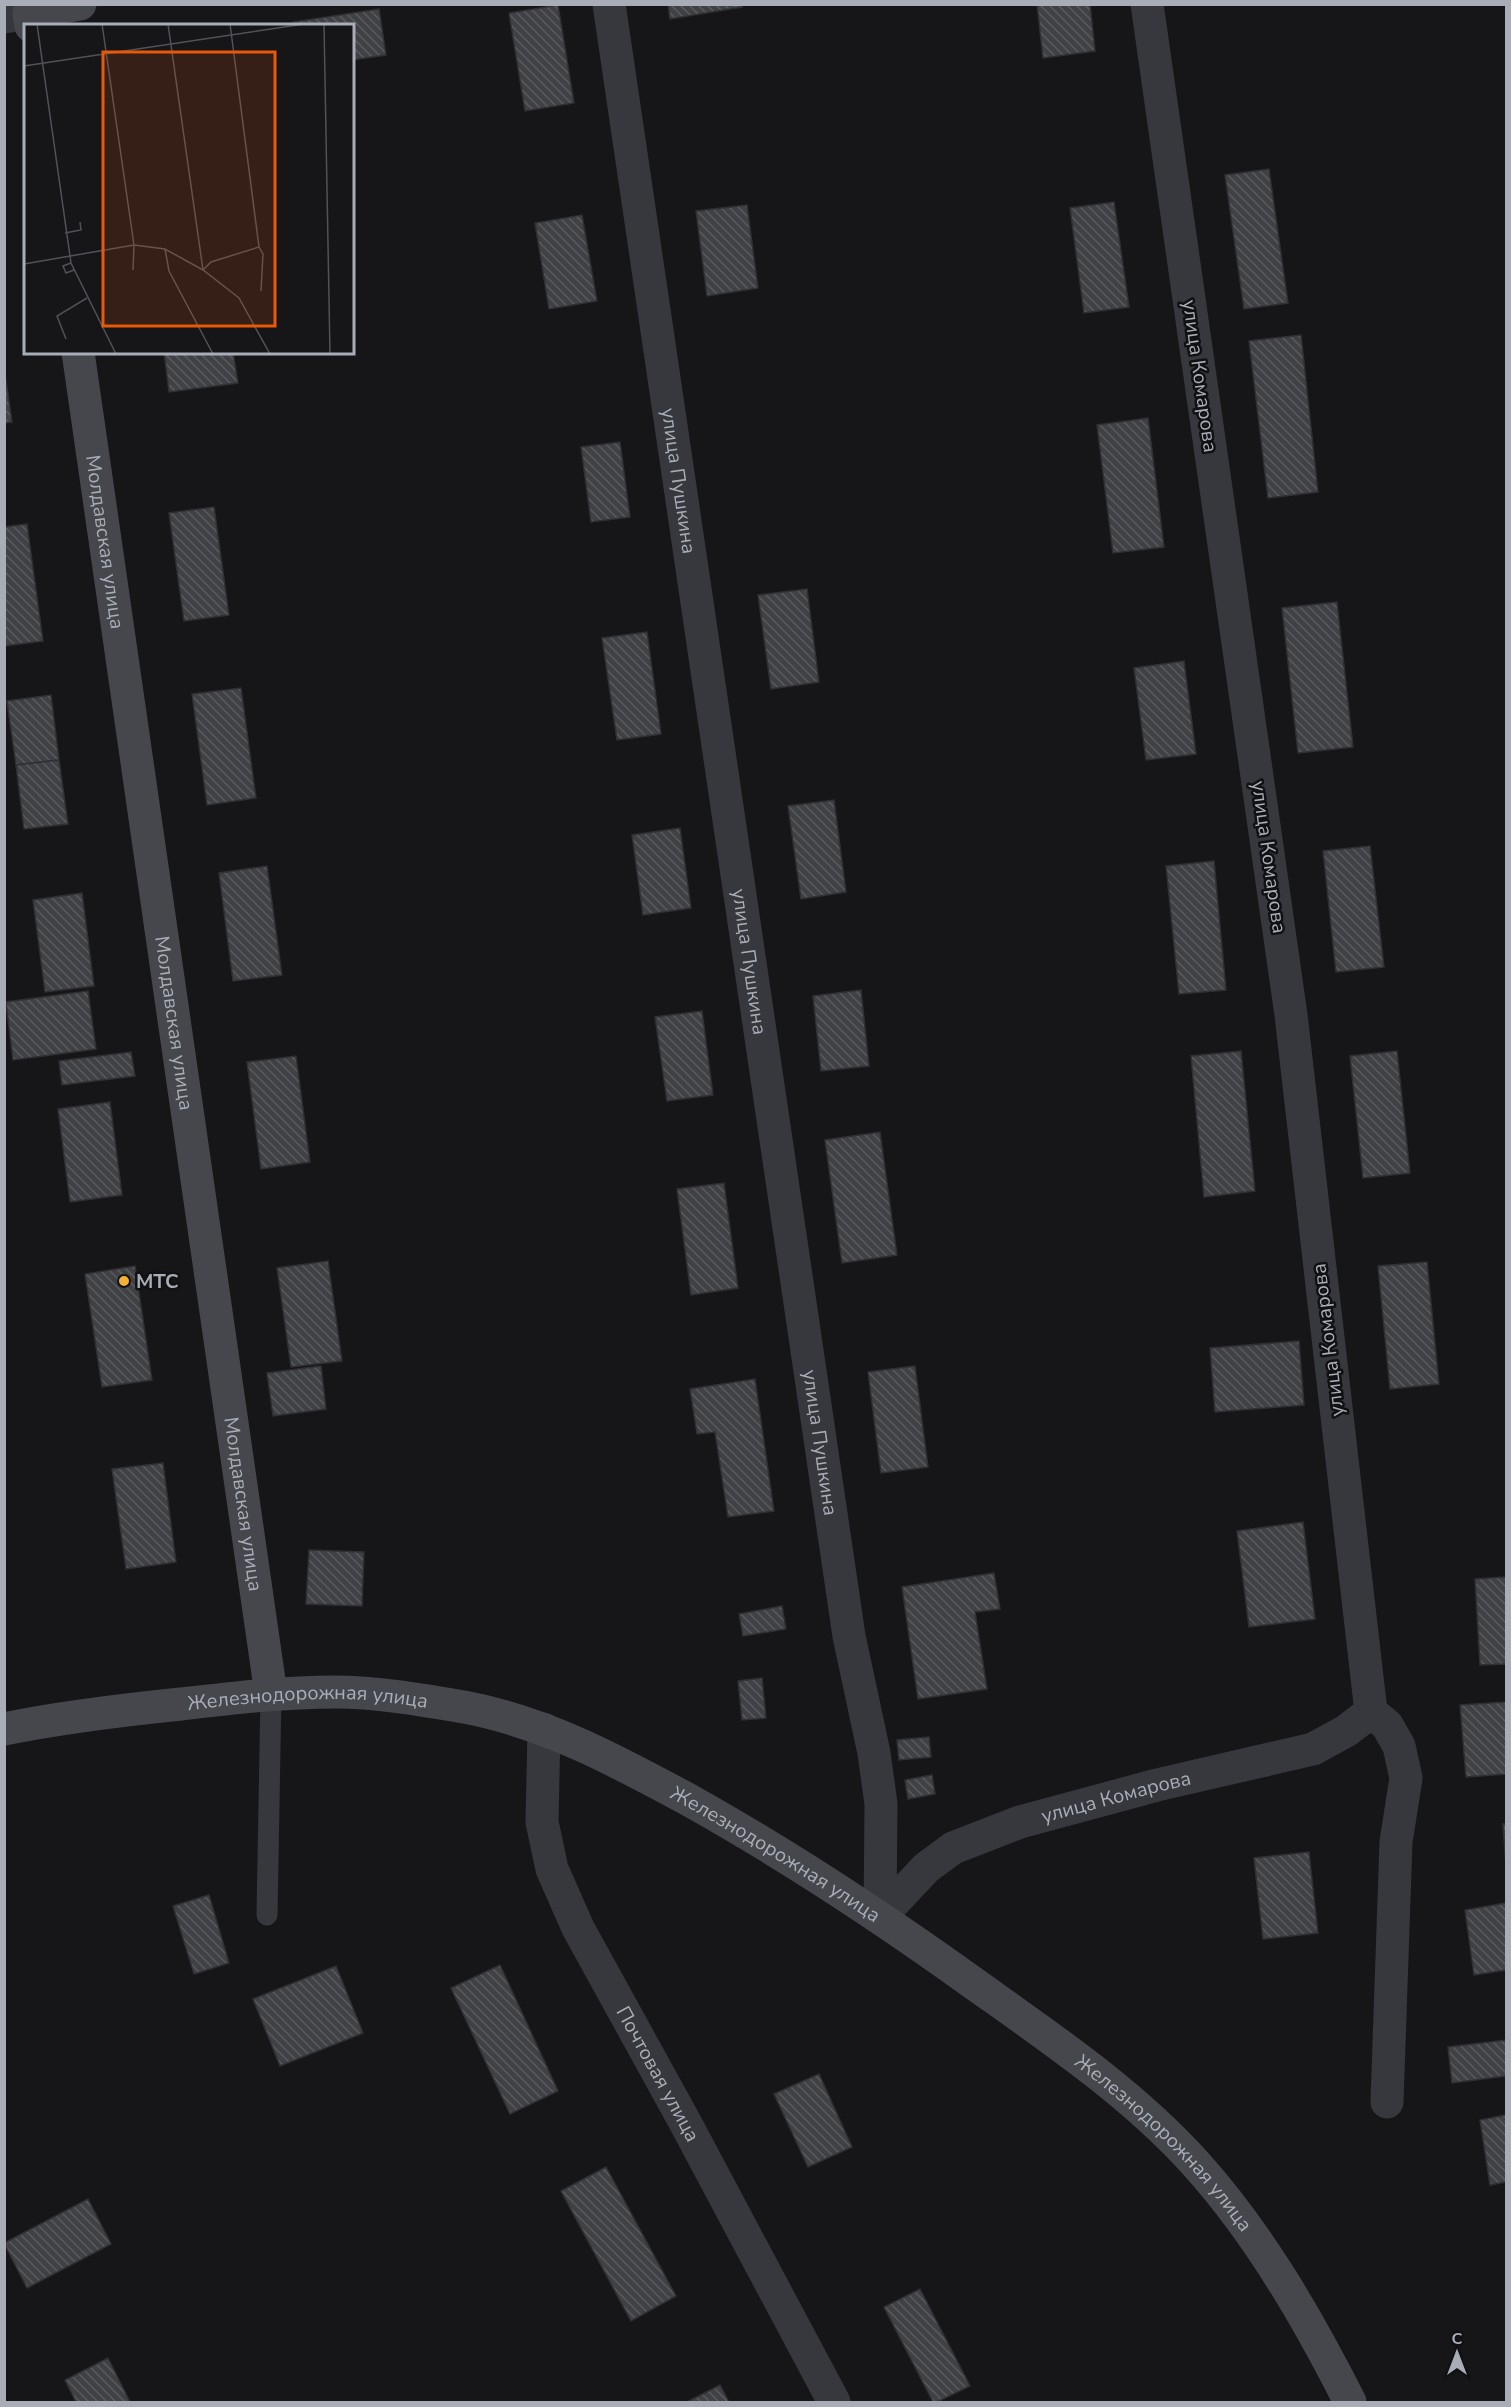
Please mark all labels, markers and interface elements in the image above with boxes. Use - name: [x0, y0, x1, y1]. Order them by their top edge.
- inset map: [24, 24, 354, 354]
- street label: улица Комарова: [1176, 298, 1224, 454]
- street label: улица Пушкина: [655, 406, 703, 556]
- street label: Молдавская улица: [79, 453, 131, 631]
- street label: улица Комарова: [1245, 779, 1293, 935]
- street label: улица Пушкина: [726, 887, 774, 1037]
- street label: Молдавская улица: [149, 934, 200, 1112]
- street label: улица Комарова: [1305, 1262, 1351, 1418]
- place label: МТС: [136, 1268, 179, 1295]
- marker: МТС: [117, 1274, 131, 1288]
- street label: улица Пушкина: [796, 1368, 845, 1517]
- street label: Молдавская улица: [218, 1415, 270, 1593]
- street label: Железнодорожная улица: [186, 1678, 430, 1717]
- street label: улица Комарова: [1038, 1764, 1194, 1829]
- street label: Железнодорожная улица: [666, 1779, 886, 1928]
- street label: Почтовая улица: [610, 2001, 706, 2146]
- street label: Железнодорожная улица: [1070, 2048, 1259, 2237]
- north arrow: [1427, 2323, 1487, 2383]
- text: С: [1452, 2328, 1463, 2350]

